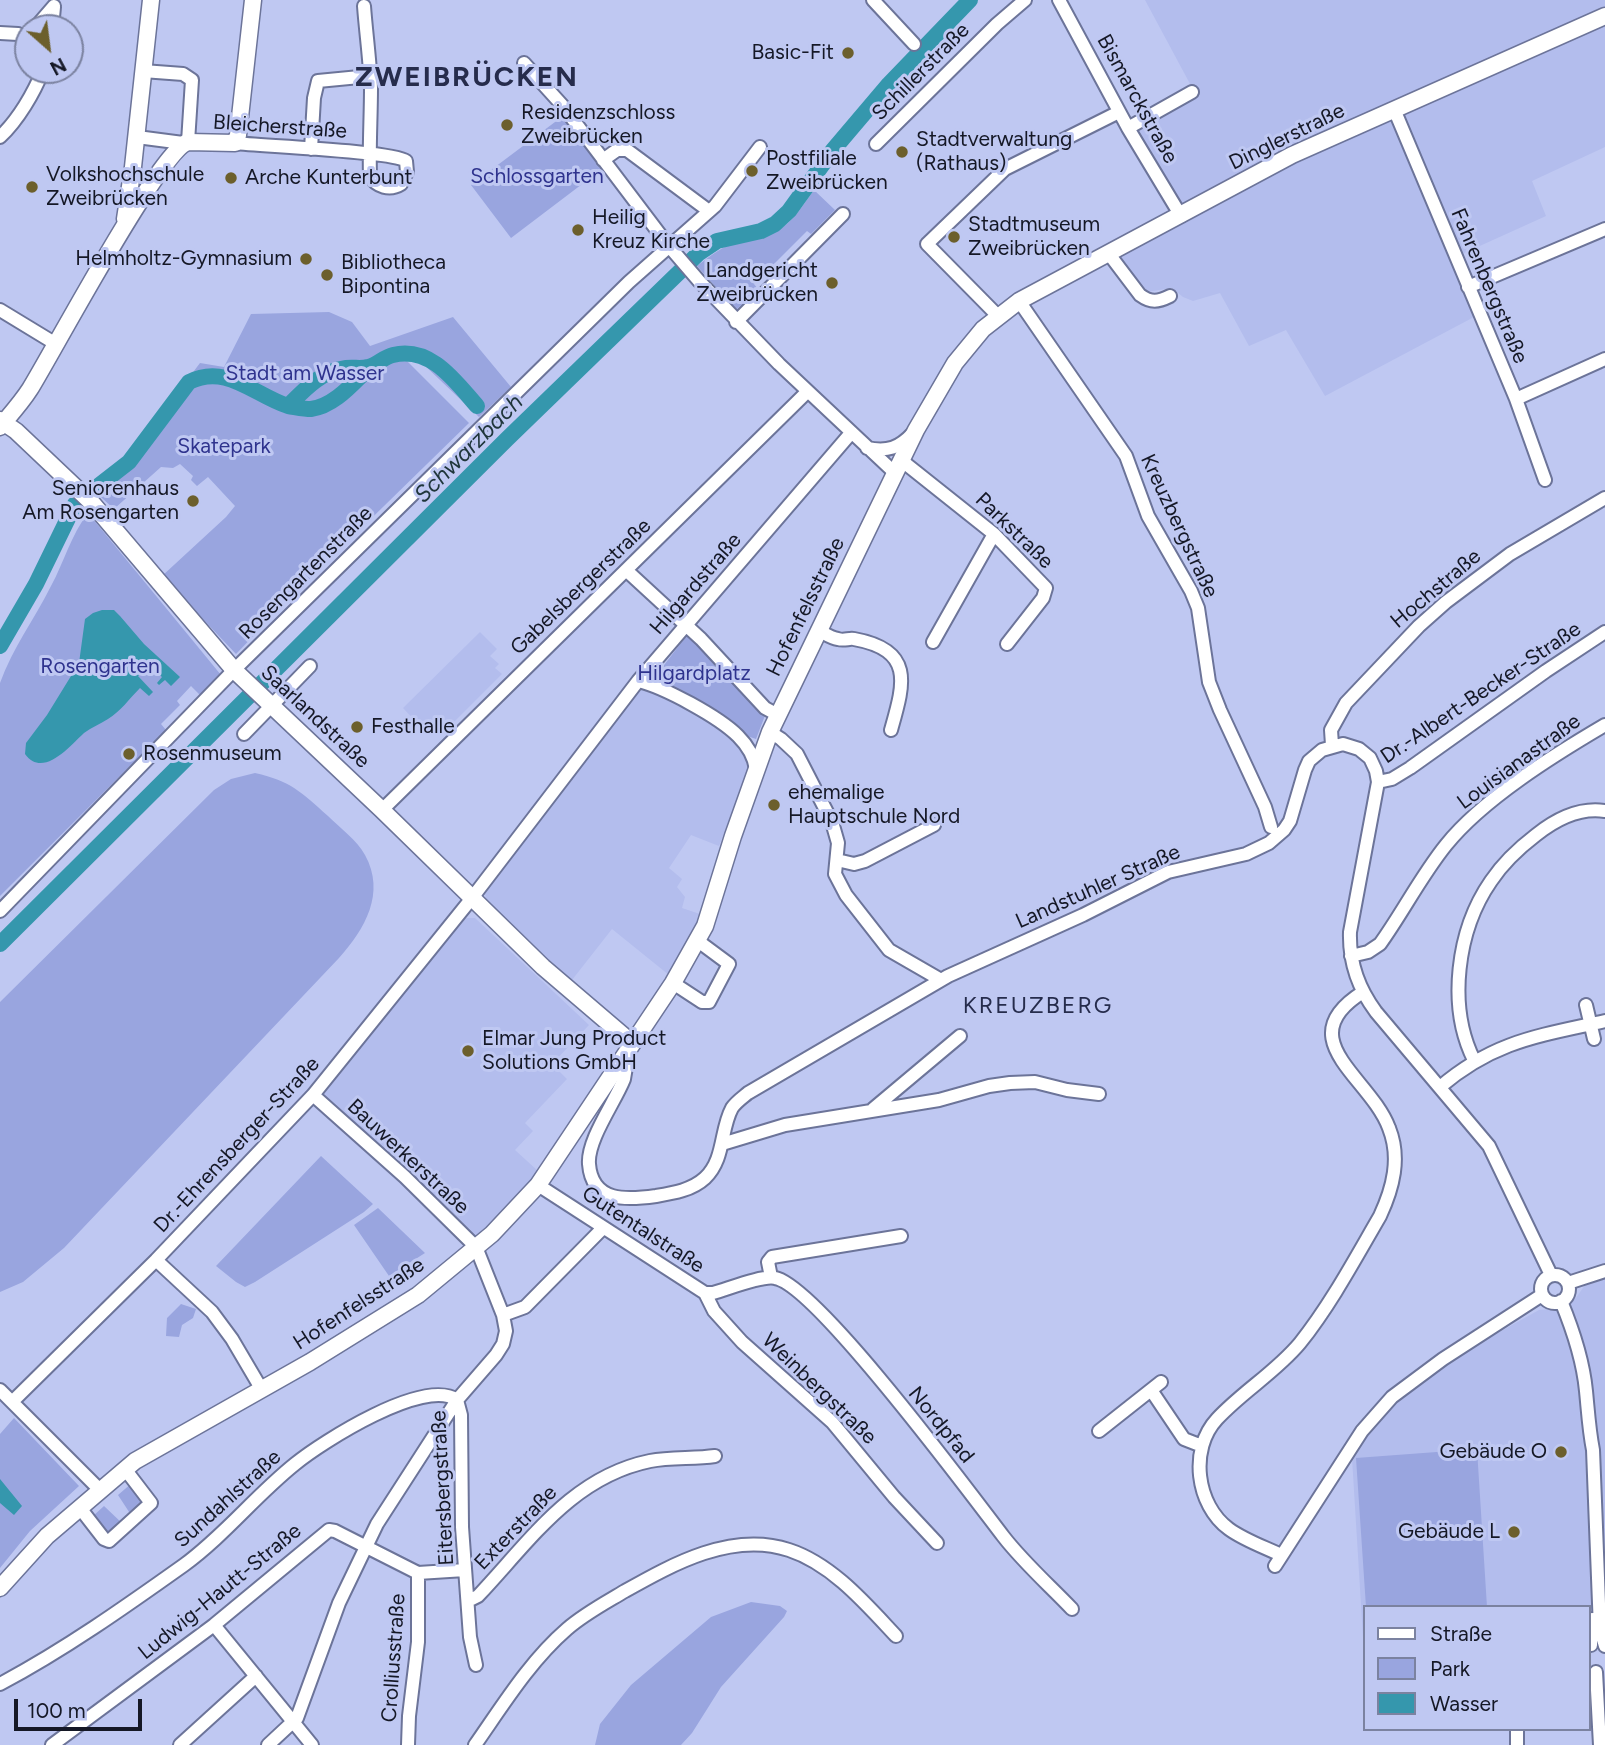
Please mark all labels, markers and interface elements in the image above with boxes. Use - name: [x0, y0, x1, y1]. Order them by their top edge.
- north arrow: [14, 14, 84, 84]
- street label: Schillerstraße: [867, 18, 975, 126]
- street label: Bismarckstraße: [1091, 30, 1183, 168]
- place label: Basic-Fit: [751, 40, 834, 66]
- marker: Basic-Fit: [840, 45, 856, 61]
- text: N: [46, 53, 70, 80]
- district label: ZWEIBRÜCKEN: [356, 61, 578, 95]
- street label: Dinglerstraße: [1225, 98, 1349, 176]
- place label: Residenzschloss Zweibrücken: [521, 100, 675, 150]
- street label: Bleicherstraße: [212, 110, 348, 144]
- marker: Residenzschloss Zweibrücken: [499, 117, 515, 133]
- place label: Stadtverwaltung (Rathaus): [916, 127, 1072, 177]
- marker: Stadtverwaltung (Rathaus): [894, 144, 910, 160]
- place label: Postfiliale Zweibrücken: [766, 146, 888, 196]
- place label: Volkshochschule Zweibrücken: [46, 162, 204, 212]
- marker: Postfiliale Zweibrücken: [744, 163, 760, 179]
- park label: Schlossgarten: [470, 164, 604, 190]
- place label: Arche Kunterbunt: [245, 165, 412, 191]
- marker: Arche Kunterbunt: [223, 170, 239, 186]
- marker: Volkshochschule Zweibrücken: [24, 179, 40, 195]
- place label: Heilig Kreuz Kirche: [592, 205, 710, 255]
- street label: Fahrenbergstraße: [1445, 205, 1533, 367]
- place label: Stadtmuseum Zweibrücken: [968, 212, 1100, 262]
- marker: Heilig Kreuz Kirche: [570, 222, 586, 238]
- marker: Stadtmuseum Zweibrücken: [946, 229, 962, 245]
- place label: Helmholtz-Gymnasium: [75, 246, 292, 272]
- place label: Bibliotheca Bipontina: [341, 250, 446, 300]
- marker: Helmholtz-Gymnasium: [298, 251, 314, 267]
- place label: Landgericht Zweibrücken: [696, 258, 818, 308]
- marker: Bibliotheca Bipontina: [319, 267, 335, 283]
- marker: Landgericht Zweibrücken: [824, 275, 840, 291]
- park label: Stadt am Wasser: [226, 361, 384, 387]
- water label: Schwarzbach: [409, 389, 529, 509]
- park label: Skatepark: [177, 434, 271, 460]
- street label: Kreuzbergstraße: [1135, 450, 1223, 602]
- place label: Seniorenhaus Am Rosengarten: [22, 476, 179, 526]
- street label: Parkstraße: [970, 488, 1058, 574]
- marker: Seniorenhaus Am Rosengarten: [185, 493, 201, 509]
- street label: Rosengartenstraße: [234, 501, 378, 645]
- street label: Gabelsbergerstraße: [506, 514, 656, 660]
- street label: Hilgardstraße: [645, 528, 747, 640]
- street label: Hofenfelsstraße: [762, 534, 850, 680]
- street label: Hochstraße: [1386, 544, 1486, 634]
- street label: Dr.-Albert-Becker-Straße: [1376, 617, 1586, 769]
- park label: Rosengarten: [40, 654, 160, 680]
- street label: Saarlandstraße: [255, 660, 375, 774]
- park label: Hilgardplatz: [637, 661, 751, 687]
- street label: Louisianastraße: [1452, 709, 1586, 815]
- place label: Festhalle: [371, 714, 455, 740]
- marker: Festhalle: [349, 719, 365, 735]
- place label: Rosenmuseum: [143, 741, 282, 767]
- marker: Rosenmuseum: [121, 746, 137, 762]
- place label: ehemalige Hauptschule Nord: [788, 780, 960, 830]
- marker: ehemalige Hauptschule Nord: [766, 797, 782, 813]
- street label: Landstuhler Straße: [1012, 839, 1184, 935]
- district label: KREUZBERG: [964, 992, 1112, 1020]
- place label: Elmar Jung Product Solutions GmbH: [482, 1026, 666, 1076]
- marker: Elmar Jung Product Solutions GmbH: [460, 1043, 476, 1059]
- street label: Dr.-Ehrensberger-Straße: [149, 1052, 325, 1238]
- street label: Bauwerkerstraße: [342, 1094, 474, 1220]
- street label: Gutentalstraße: [577, 1181, 709, 1279]
- street label: Hofenfelsstraße: [289, 1252, 429, 1356]
- street label: Weinbergstraße: [757, 1328, 881, 1450]
- street label: Nordpfad: [903, 1382, 979, 1468]
- street label: Eitersbergstraße: [426, 1410, 460, 1566]
- place label: Gebäude O: [1440, 1439, 1547, 1465]
- marker: Gebäude O: [1553, 1444, 1569, 1460]
- street label: Sundahlstraße: [170, 1445, 286, 1553]
- street label: Exterstraße: [470, 1481, 562, 1575]
- street label: Ludwig-Hautt-Straße: [134, 1519, 306, 1665]
- place label: Gebäude L: [1398, 1519, 1500, 1545]
- marker: Gebäude L: [1506, 1524, 1522, 1540]
- street label: Crolliusstraße: [377, 1593, 411, 1723]
- legend: [1364, 1605, 1591, 1731]
- text: Straße: [1430, 1621, 1492, 1646]
- text: Park: [1430, 1656, 1470, 1681]
- scale bar: [18, 1686, 145, 1730]
- text: Wasser: [1430, 1691, 1498, 1716]
- text: 100 m: [27, 1698, 86, 1723]

